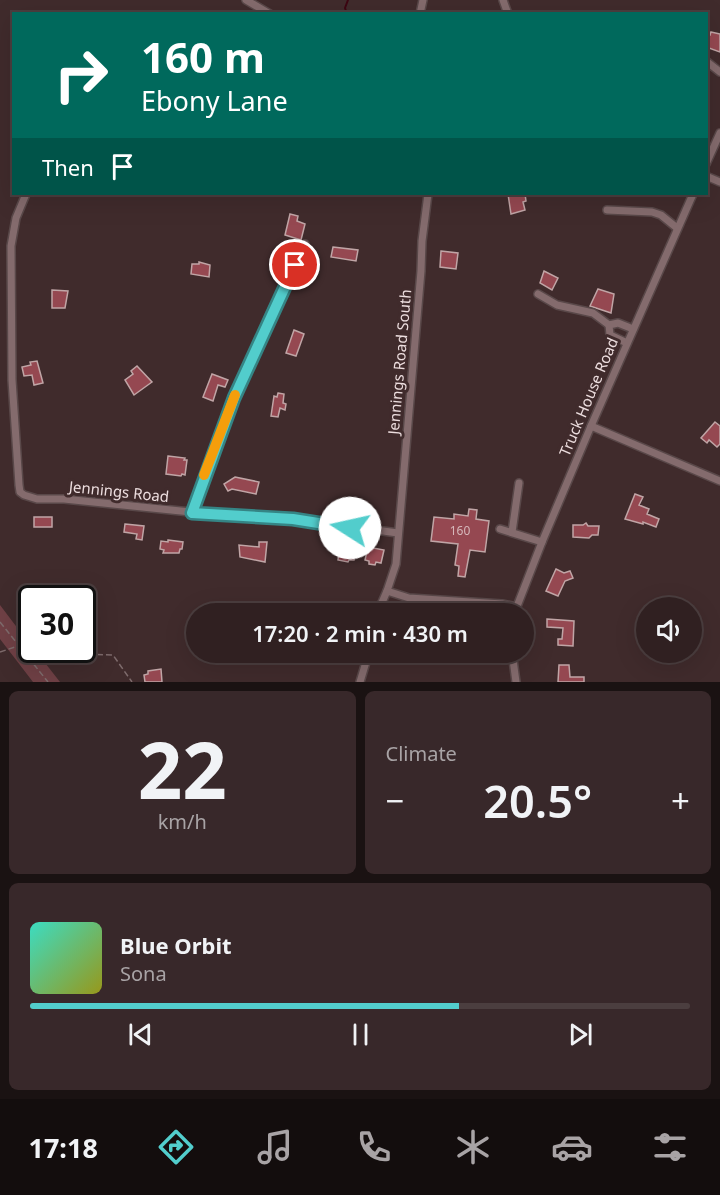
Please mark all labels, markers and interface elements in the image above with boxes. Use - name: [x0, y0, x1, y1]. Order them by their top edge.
- text: 160 m: [141, 28, 265, 85]
- icon: right: [42, 36, 120, 114]
- text: Ebony Lane: [141, 82, 288, 119]
- icon: arrive: [106, 150, 139, 183]
- text: Then: [42, 152, 94, 182]
- pin: [269, 239, 320, 290]
- icon: arrive: [278, 248, 311, 281]
- street label: Jennings Road South: [383, 288, 415, 437]
- street label: Truck House Road: [554, 334, 622, 459]
- street label: Jennings Road: [66, 476, 170, 506]
- position arrow: [318, 496, 382, 560]
- house number: 160: [450, 522, 470, 539]
- speed limit sign: 30: [18, 585, 96, 663]
- map controls: [636, 597, 702, 663]
- button: sound: [636, 597, 702, 663]
- text: 17:20 · 2 min · 430 m: [252, 618, 468, 648]
- text: 22: [138, 716, 227, 822]
- text: Climate: [386, 740, 457, 767]
- text: 20.5°: [483, 770, 592, 831]
- text: −: [386, 778, 404, 823]
- text: +: [671, 778, 690, 823]
- text: km/h: [158, 808, 207, 835]
- text: Blue Orbit: [120, 930, 232, 960]
- text: Sona: [120, 960, 167, 987]
- icon: previous: [124, 1018, 157, 1051]
- icon: pause: [344, 1018, 377, 1051]
- icon: next: [564, 1018, 597, 1051]
- icon: directions: [155, 1126, 197, 1168]
- icon: music: [254, 1126, 296, 1168]
- icon: phone: [353, 1126, 395, 1168]
- icon: climate: [452, 1126, 494, 1168]
- icon: car: [551, 1126, 593, 1168]
- icon: filters: [649, 1126, 691, 1168]
- text: 17:18: [28, 1129, 98, 1166]

